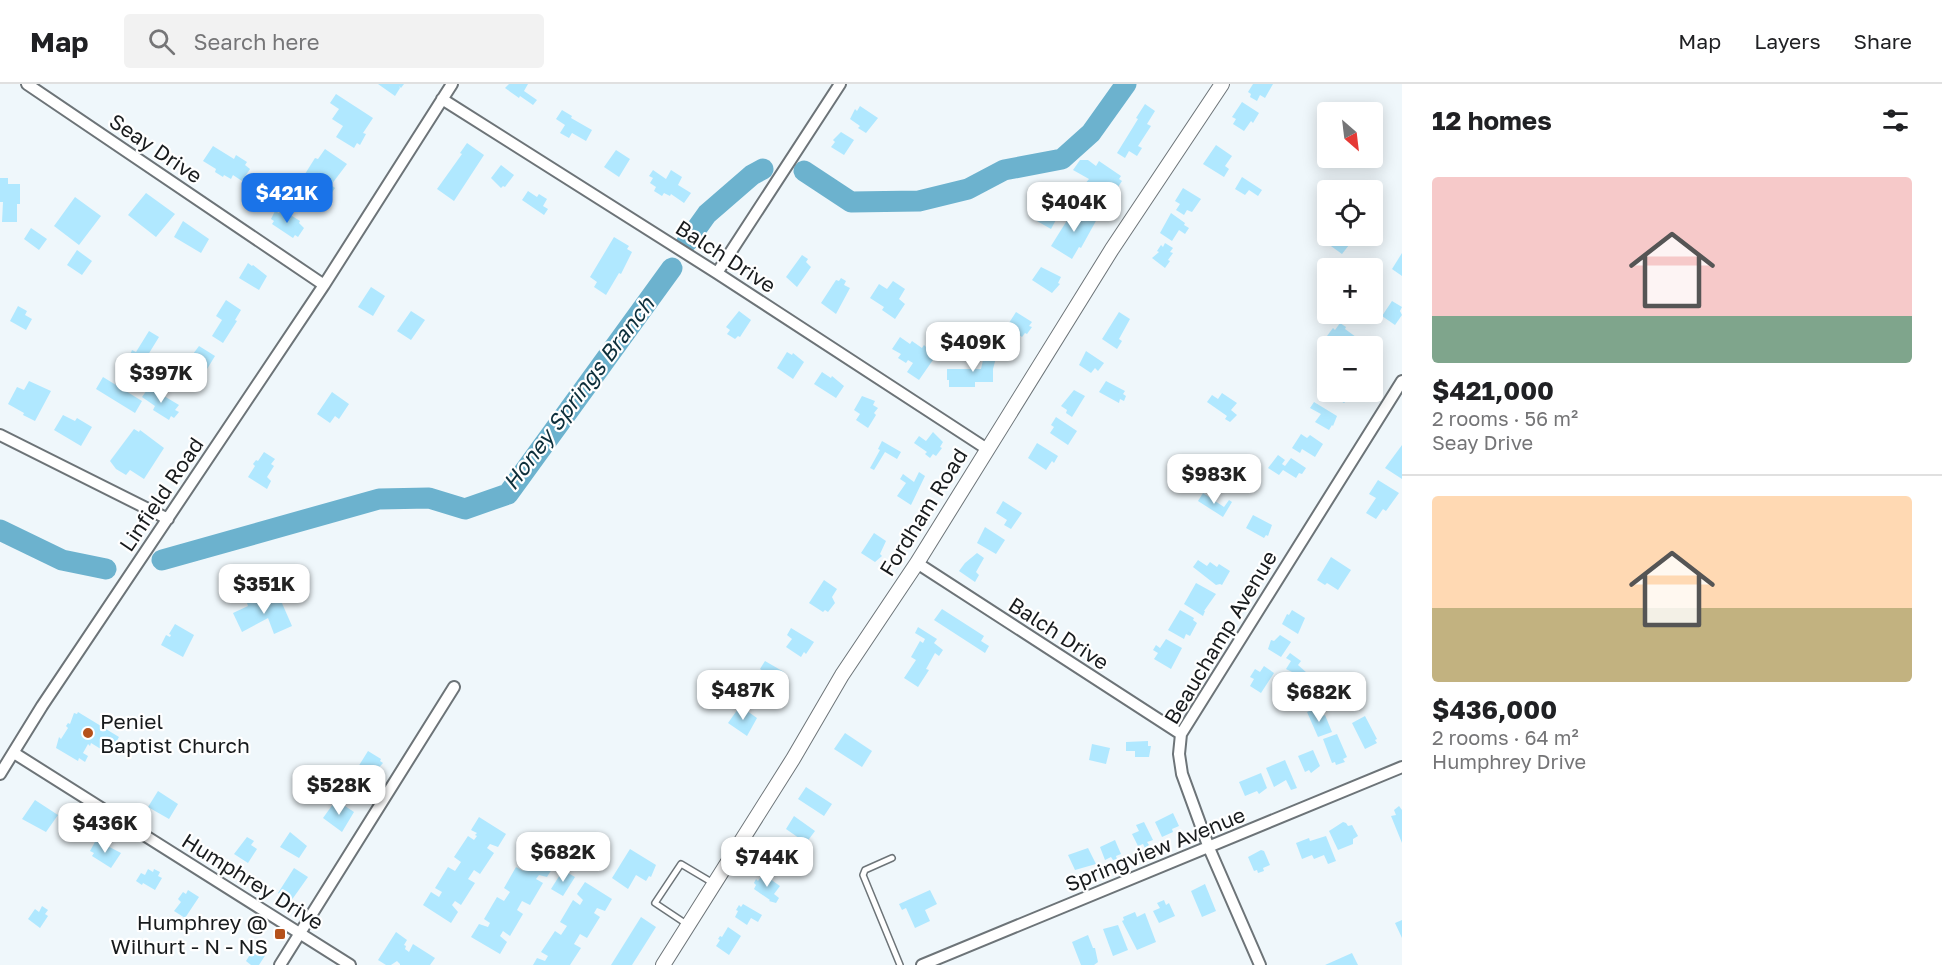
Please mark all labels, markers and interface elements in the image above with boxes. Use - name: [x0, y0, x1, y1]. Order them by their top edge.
- search box: [124, 14, 544, 68]
- text: Map: [30, 25, 88, 58]
- icon: search: [145, 25, 178, 58]
- text: Search here: [193, 28, 319, 55]
- text: Map: [1678, 28, 1721, 54]
- text: Layers: [1754, 28, 1821, 54]
- text: Share: [1854, 28, 1912, 54]
- north arrow: [1317, 102, 1383, 168]
- map controls: [1317, 102, 1383, 402]
- icon: filters: [1879, 104, 1912, 137]
- text: 12 homes: [1432, 105, 1552, 136]
- street label: Seay Drive: [105, 108, 207, 188]
- pin: $421K: [245, 173, 329, 224]
- text: $421K: [256, 180, 318, 204]
- button: locate: [1317, 180, 1383, 246]
- pin: $404K: [1032, 182, 1116, 233]
- text: $404K: [1041, 189, 1107, 213]
- street label: Balch Drive: [671, 214, 781, 298]
- icon: home: [1618, 216, 1726, 324]
- button: +: [1317, 258, 1383, 324]
- water label: Honey Springs Branch: [497, 290, 660, 495]
- pin: $409K: [931, 322, 1015, 373]
- text: $409K: [940, 329, 1006, 353]
- button: −: [1317, 336, 1383, 402]
- pin: $397K: [119, 353, 203, 404]
- text: $397K: [129, 360, 193, 384]
- text: $421,000: [1432, 375, 1554, 406]
- text: 2 rooms · 56 m²: [1432, 406, 1578, 430]
- text: Seay Drive: [1432, 430, 1533, 454]
- street label: Linfield Road: [113, 432, 209, 556]
- street label: Fordham Road: [873, 443, 973, 581]
- pin: $983K: [1172, 454, 1256, 505]
- text: $983K: [1181, 461, 1247, 485]
- icon: home: [1618, 535, 1726, 643]
- street label: Beauchamp Avenue: [1158, 545, 1282, 729]
- pin: $351K: [222, 564, 306, 615]
- text: $351K: [233, 571, 295, 595]
- street label: Balch Drive: [1004, 591, 1114, 675]
- pin: $487K: [701, 670, 785, 721]
- pin: $682K: [1277, 672, 1361, 723]
- text: $487K: [711, 677, 775, 701]
- text: $682K: [1286, 679, 1352, 703]
- text: $436,000: [1432, 694, 1557, 725]
- place label: Peniel Baptist Church: [100, 708, 250, 758]
- text: 2 rooms · 64 m²: [1432, 725, 1579, 749]
- marker: Peniel Baptist Church: [81, 726, 95, 740]
- text: Humphrey Drive: [1432, 749, 1586, 773]
- pin: $528K: [297, 765, 381, 816]
- text: $528K: [306, 772, 372, 796]
- street label: Springview Avenue: [1061, 801, 1249, 897]
- pin: $436K: [63, 803, 147, 854]
- text: $436K: [72, 810, 138, 834]
- street label: Humphrey Drive: [177, 827, 329, 935]
- pin: $682K: [521, 832, 605, 883]
- pin: $744K: [725, 837, 809, 888]
- text: $682K: [530, 839, 596, 863]
- text: $744K: [735, 844, 799, 868]
- place label: Humphrey @ Wilhurt - N - NS: [111, 909, 268, 959]
- marker: Humphrey @ Wilhurt - N - NS: [273, 927, 287, 941]

